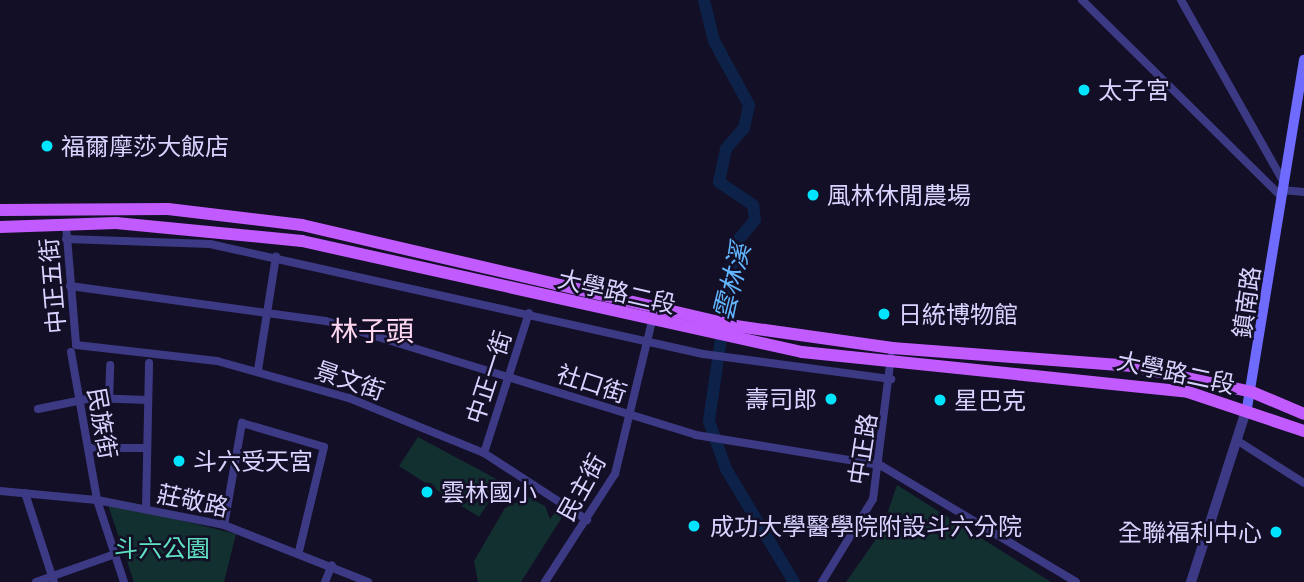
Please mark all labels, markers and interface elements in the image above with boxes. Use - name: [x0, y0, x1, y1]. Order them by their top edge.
- place label: 太子宮: [1098, 76, 1170, 104]
- marker: 太子宮: [1076, 82, 1092, 98]
- place label: 福爾摩莎大飯店: [61, 132, 229, 160]
- marker: 福爾摩莎大飯店: [39, 138, 55, 154]
- place label: 風林休閒農場: [827, 181, 971, 209]
- marker: 風林休閒農場: [805, 187, 821, 203]
- street label: 中正五街: [33, 237, 71, 335]
- water label: 雲林溪: [707, 240, 757, 324]
- street label: 大學路二段: [555, 263, 679, 319]
- street label: 鎮南路: [1227, 264, 1265, 340]
- place label: 日統博物館: [898, 300, 1018, 328]
- marker: 日統博物館: [876, 306, 892, 322]
- district label: 林子頭: [330, 313, 414, 347]
- street label: 中正一街: [459, 327, 517, 427]
- street label: 大學路二段: [1114, 345, 1238, 399]
- street label: 景文街: [311, 355, 389, 405]
- street label: 社口街: [553, 358, 631, 408]
- street label: 民族街: [83, 385, 123, 461]
- place label: 壽司郎: [745, 385, 817, 413]
- place label: 星巴克: [954, 386, 1026, 414]
- marker: 壽司郎: [823, 391, 839, 407]
- marker: 星巴克: [932, 392, 948, 408]
- street label: 中正路: [842, 411, 882, 487]
- place label: 斗六受天宮: [193, 447, 313, 475]
- street label: 民主街: [551, 449, 611, 525]
- marker: 斗六受天宮: [171, 453, 187, 469]
- street label: 莊敬路: [155, 478, 231, 522]
- place label: 雲林國小: [441, 478, 537, 506]
- marker: 雲林國小: [419, 484, 435, 500]
- place label: 成功大學醫學院附設斗六分院: [710, 512, 1022, 540]
- marker: 成功大學醫學院附設斗六分院: [684, 516, 704, 536]
- place label: 全聯福利中心: [1118, 518, 1262, 546]
- marker: 全聯福利中心: [1268, 524, 1284, 540]
- park label: 斗六公園: [114, 534, 210, 562]

